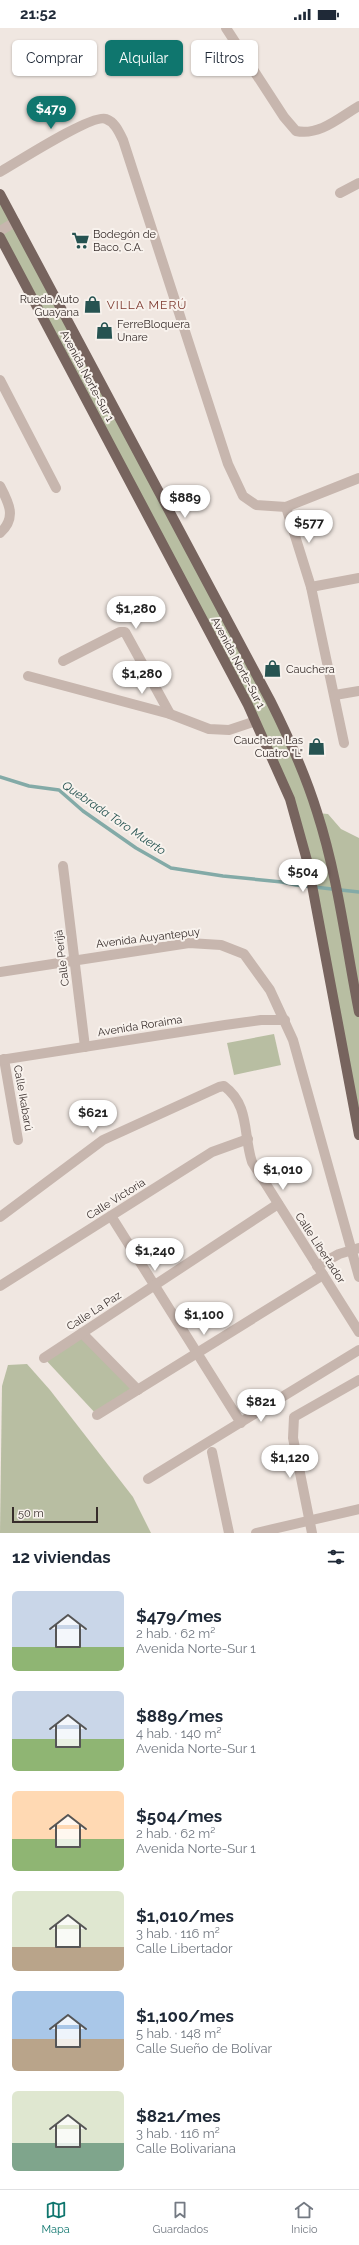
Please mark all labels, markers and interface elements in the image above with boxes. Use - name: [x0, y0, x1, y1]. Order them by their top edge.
- text: 21:52: [20, 5, 56, 23]
- chip: Comprar: [12, 40, 97, 76]
- chip: Alquilar: [105, 40, 183, 76]
- chip: Filtros: [191, 40, 258, 76]
- pin: $479: [27, 96, 75, 130]
- text: $479: [36, 101, 66, 116]
- place label: Bodegón de Baco, C.A.: [93, 228, 157, 254]
- supermarket icon: Bodegón de Baco, C.A.: [70, 230, 90, 250]
- place label: Rueda Auto Guayana: [20, 293, 79, 319]
- shop icon: Rueda Auto Guayana: [82, 295, 102, 315]
- district label: VILLA MERÚ: [107, 298, 187, 312]
- place label: FerreBloquera Unare: [117, 318, 190, 344]
- shop icon: FerreBloquera Unare: [94, 320, 114, 340]
- street label: Avenida Norte-Sur 1: [57, 328, 117, 424]
- pin: $889: [161, 485, 209, 519]
- text: $889: [169, 490, 201, 505]
- pin: $577: [285, 510, 333, 544]
- text: $577: [294, 515, 324, 530]
- pin: $1,280: [103, 596, 169, 630]
- text: $1,280: [116, 601, 156, 616]
- street label: Avenida Norte-Sur 1: [208, 615, 268, 711]
- shop icon: Cauchera: [263, 659, 283, 679]
- pin: $1,280: [109, 661, 175, 695]
- place label: Cauchera: [286, 663, 335, 676]
- text: $1,280: [122, 666, 162, 681]
- place label: Cauchera Las Cuatro "L": [234, 734, 303, 760]
- shop icon: Cauchera Las Cuatro "L": [306, 736, 326, 756]
- water label: Quebrada Toro Muerto: [60, 778, 168, 858]
- pin: $504: [279, 859, 327, 893]
- text: $504: [288, 864, 318, 879]
- street label: Avenida Auyantepuy: [95, 925, 201, 951]
- street label: Calle Perijá: [52, 929, 72, 987]
- street label: Avenida Roraima: [97, 1013, 183, 1039]
- street label: Calle Ikabarú: [11, 1064, 35, 1132]
- pin: $621: [69, 1100, 117, 1134]
- text: $621: [78, 1105, 108, 1120]
- pin: $1,010: [250, 1157, 316, 1191]
- text: $1,010: [263, 1162, 303, 1177]
- street label: Calle Victoria: [84, 1176, 148, 1222]
- street label: Calle Libertador: [292, 1210, 348, 1286]
- pin: $1,240: [122, 1238, 188, 1272]
- text: $1,240: [135, 1243, 175, 1258]
- street label: Calle La Paz: [64, 1288, 124, 1333]
- pin: $1,100: [171, 1302, 237, 1336]
- text: $1,100: [184, 1307, 224, 1322]
- pin: $821: [237, 1389, 285, 1423]
- text: $821: [246, 1394, 276, 1409]
- pin: $1,120: [257, 1445, 323, 1479]
- text: $1,120: [270, 1450, 310, 1465]
- scale bar: [12, 1505, 98, 1524]
- text: 50 m: [18, 1507, 44, 1520]
- icon: filters: [325, 1546, 347, 1568]
- text: 12 viviendas: [12, 1547, 111, 1567]
- text: $479/mes: [136, 1606, 222, 1626]
- icon: home: [44, 1607, 92, 1655]
- text: 2 hab. · 62 m²: [136, 1626, 215, 1641]
- text: Avenida Norte-Sur 1: [136, 1641, 256, 1656]
- text: $889/mes: [136, 1706, 223, 1726]
- icon: home: [44, 1707, 92, 1755]
- text: 4 hab. · 140 m²: [136, 1726, 222, 1741]
- text: Avenida Norte-Sur 1: [136, 1741, 256, 1756]
- text: $504/mes: [136, 1806, 222, 1826]
- icon: home: [44, 1807, 92, 1855]
- text: 2 hab. · 62 m²: [136, 1826, 215, 1841]
- text: Avenida Norte-Sur 1: [136, 1841, 256, 1856]
- text: $1,010/mes: [136, 1906, 234, 1926]
- icon: home: [44, 1907, 92, 1955]
- text: 3 hab. · 116 m²: [136, 1926, 220, 1941]
- text: Calle Libertador: [136, 1941, 232, 1956]
- text: $1,100/mes: [136, 2006, 234, 2026]
- icon: home: [44, 2007, 92, 2055]
- text: 5 hab. · 148 m²: [136, 2026, 221, 2041]
- text: Calle Sueño de Bolívar: [136, 2041, 272, 2056]
- text: $821/mes: [136, 2106, 221, 2126]
- icon: home: [44, 2107, 92, 2155]
- text: 3 hab. · 116 m²: [136, 2126, 220, 2141]
- text: Calle Bolivariana: [136, 2141, 236, 2156]
- tab: Mapa: [41, 2199, 70, 2236]
- tab: Guardados: [153, 2199, 208, 2236]
- tab: Inicio: [291, 2199, 318, 2236]

